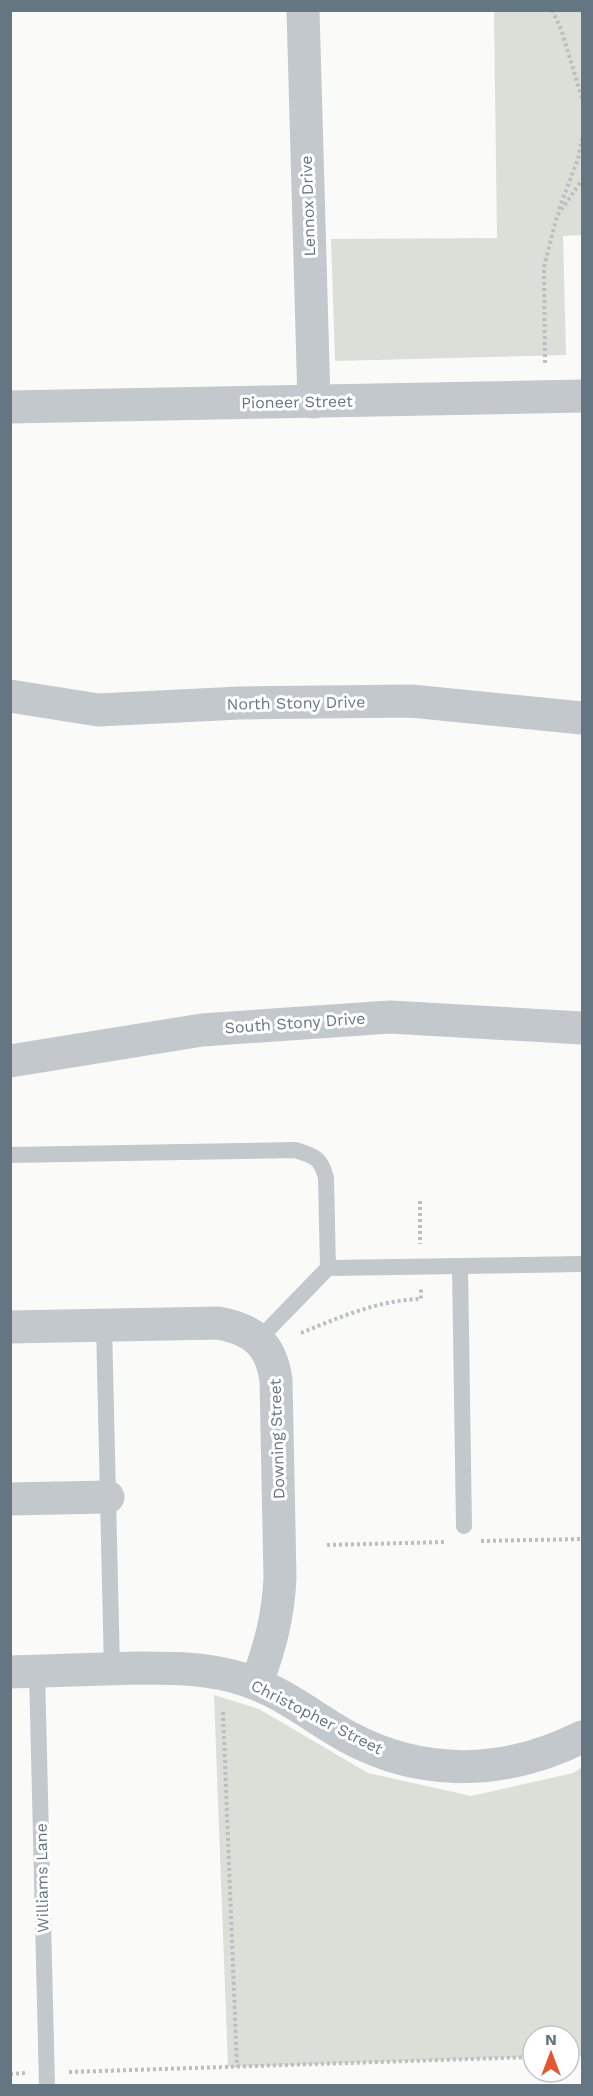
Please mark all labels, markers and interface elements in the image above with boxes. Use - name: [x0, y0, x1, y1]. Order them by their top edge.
- street label: Lennox Drive: [297, 155, 319, 257]
- street label: Pioneer Street: [241, 392, 353, 412]
- street label: North Stony Drive: [227, 692, 365, 714]
- street label: South Stony Drive: [224, 1009, 366, 1037]
- street label: Downing Street: [265, 1378, 289, 1500]
- street label: Christopher Street: [248, 1676, 386, 1759]
- street label: Williams Lane: [32, 1823, 52, 1933]
- north arrow: [521, 2024, 581, 2084]
- text: N: [545, 2030, 557, 2049]

